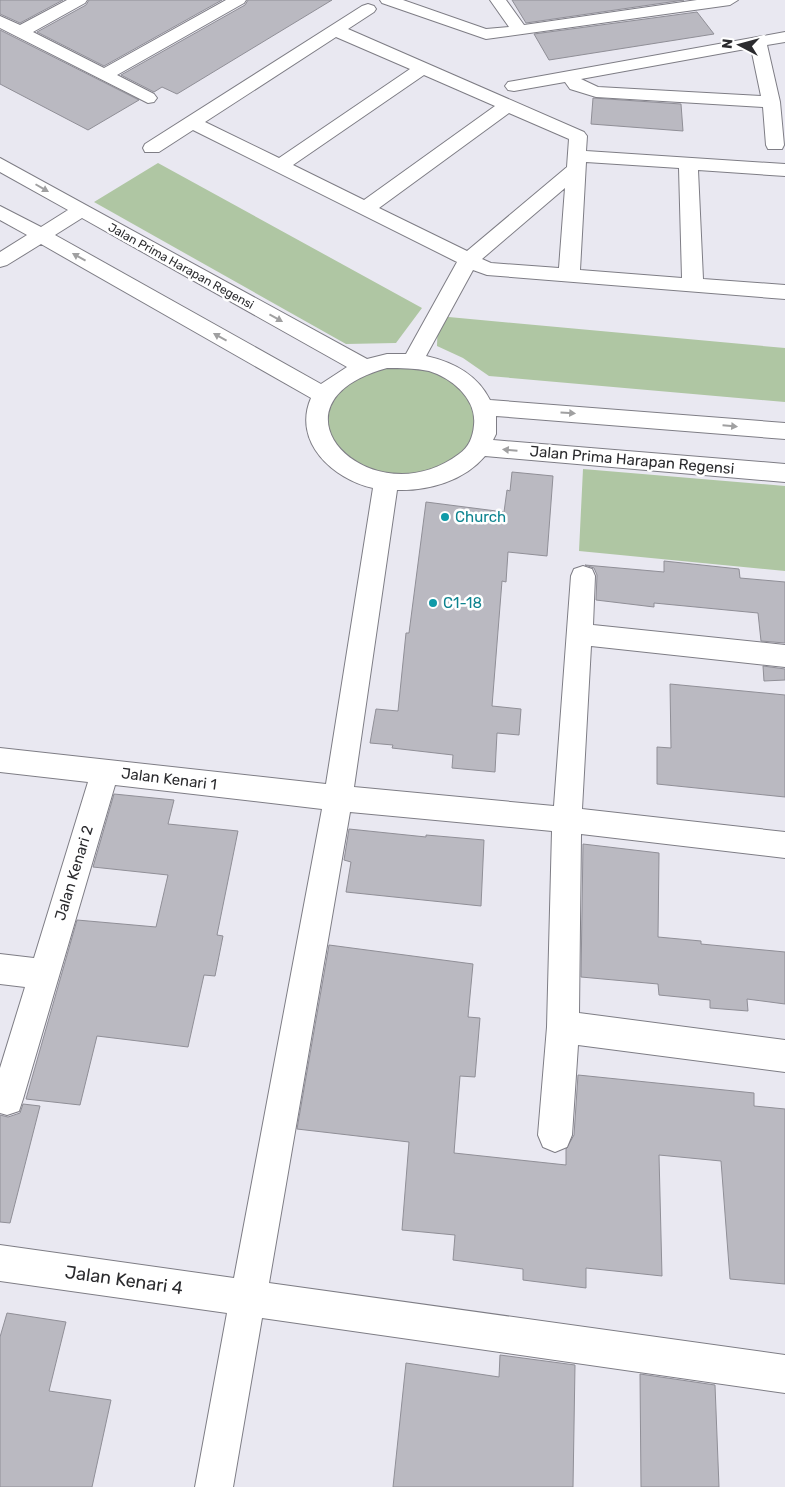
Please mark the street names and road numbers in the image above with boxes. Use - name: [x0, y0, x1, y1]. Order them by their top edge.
- street label: Jalan Prima Harapan Regensi: [106, 220, 256, 312]
- street label: Jalan Prima Harapan Regensi: [529, 442, 735, 478]
- street label: Jalan Kenari 1: [120, 764, 218, 794]
- street label: Jalan Kenari 2: [51, 823, 97, 923]
- street label: Jalan Kenari 4: [64, 1261, 184, 1299]

